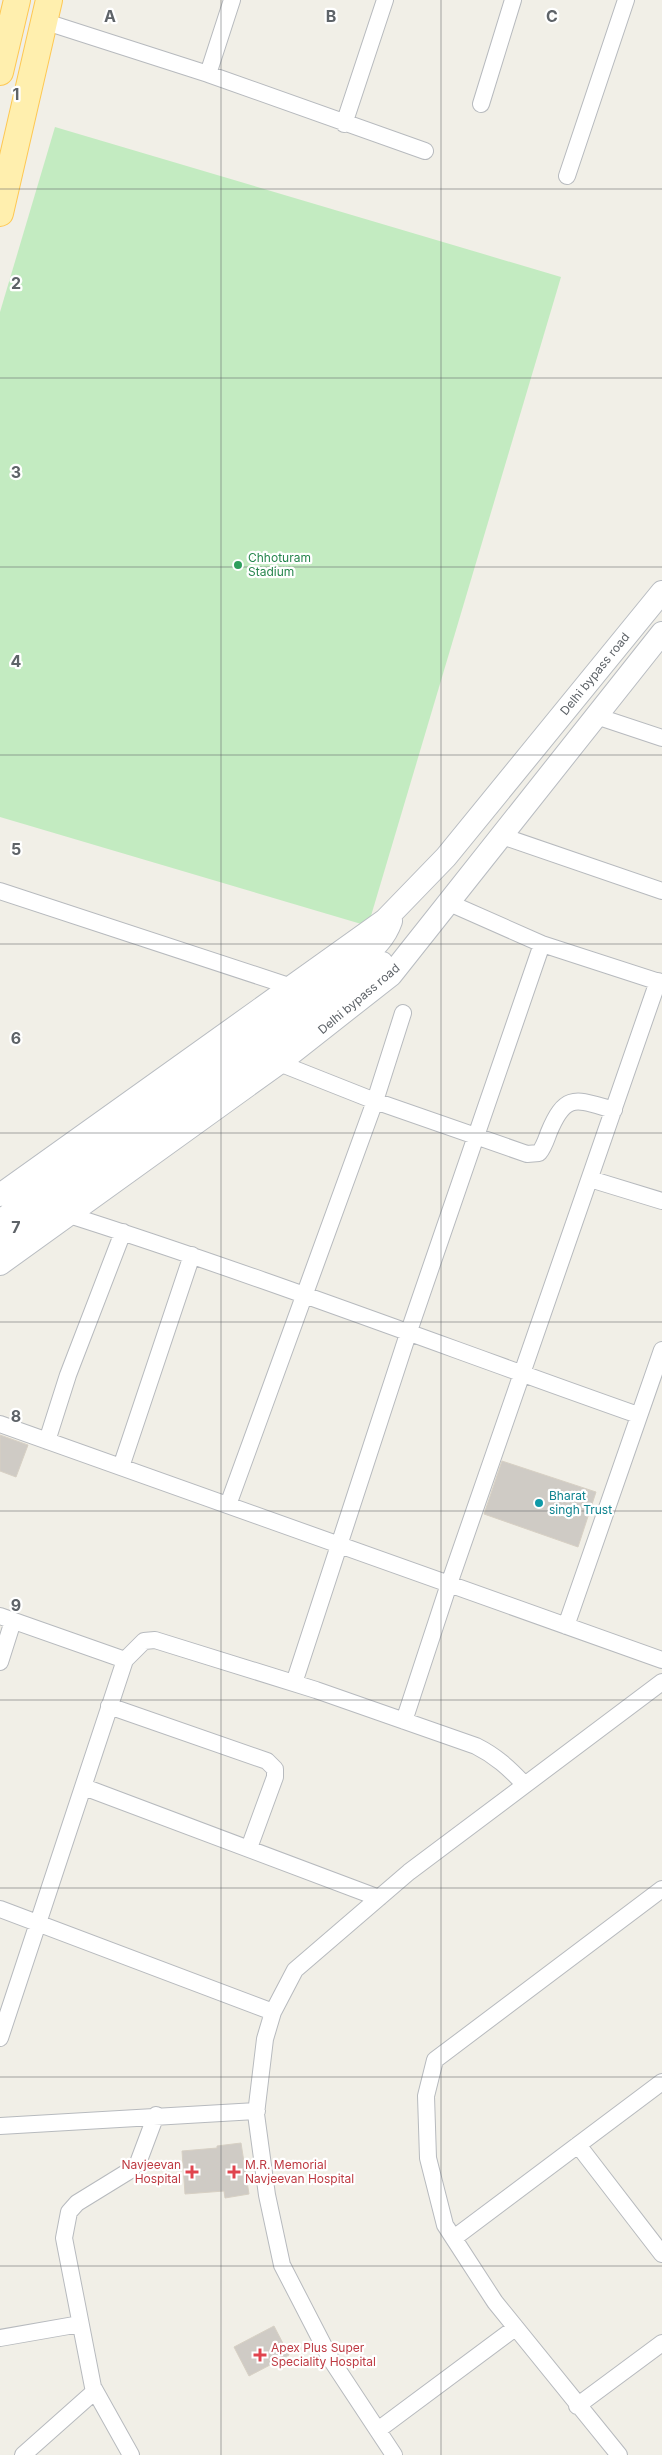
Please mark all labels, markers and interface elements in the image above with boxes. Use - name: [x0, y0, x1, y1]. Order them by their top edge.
- text: A: [104, 6, 116, 26]
- text: B: [326, 6, 336, 26]
- text: C: [546, 6, 558, 26]
- text: 1: [13, 84, 19, 104]
- text: 2: [11, 273, 21, 293]
- text: 3: [11, 462, 21, 482]
- place label: Chhoturam Stadium: [248, 550, 311, 579]
- marker: Chhoturam Stadium: [232, 559, 244, 571]
- street label: Delhi bypass road: [557, 629, 632, 718]
- text: 4: [11, 651, 22, 671]
- text: 5: [11, 839, 21, 859]
- street label: Delhi bypass road: [315, 960, 402, 1037]
- text: 6: [11, 1028, 21, 1048]
- text: 7: [11, 1217, 21, 1237]
- text: 8: [11, 1406, 21, 1426]
- place label: Bharat singh Trust: [549, 1488, 612, 1517]
- marker: Bharat singh Trust: [533, 1497, 545, 1509]
- text: 9: [11, 1595, 21, 1615]
- place label: Navjeevan Hospital: [121, 2157, 181, 2186]
- place label: M.R. Memorial Navjeevan Hospital: [245, 2157, 354, 2186]
- marker: Navjeevan Hospital: [185, 2165, 199, 2179]
- marker: M.R. Memorial Navjeevan Hospital: [227, 2165, 241, 2179]
- place label: Apex Plus Super Speciality Hospital: [271, 2340, 376, 2369]
- marker: Apex Plus Super Speciality Hospital: [253, 2348, 267, 2362]

